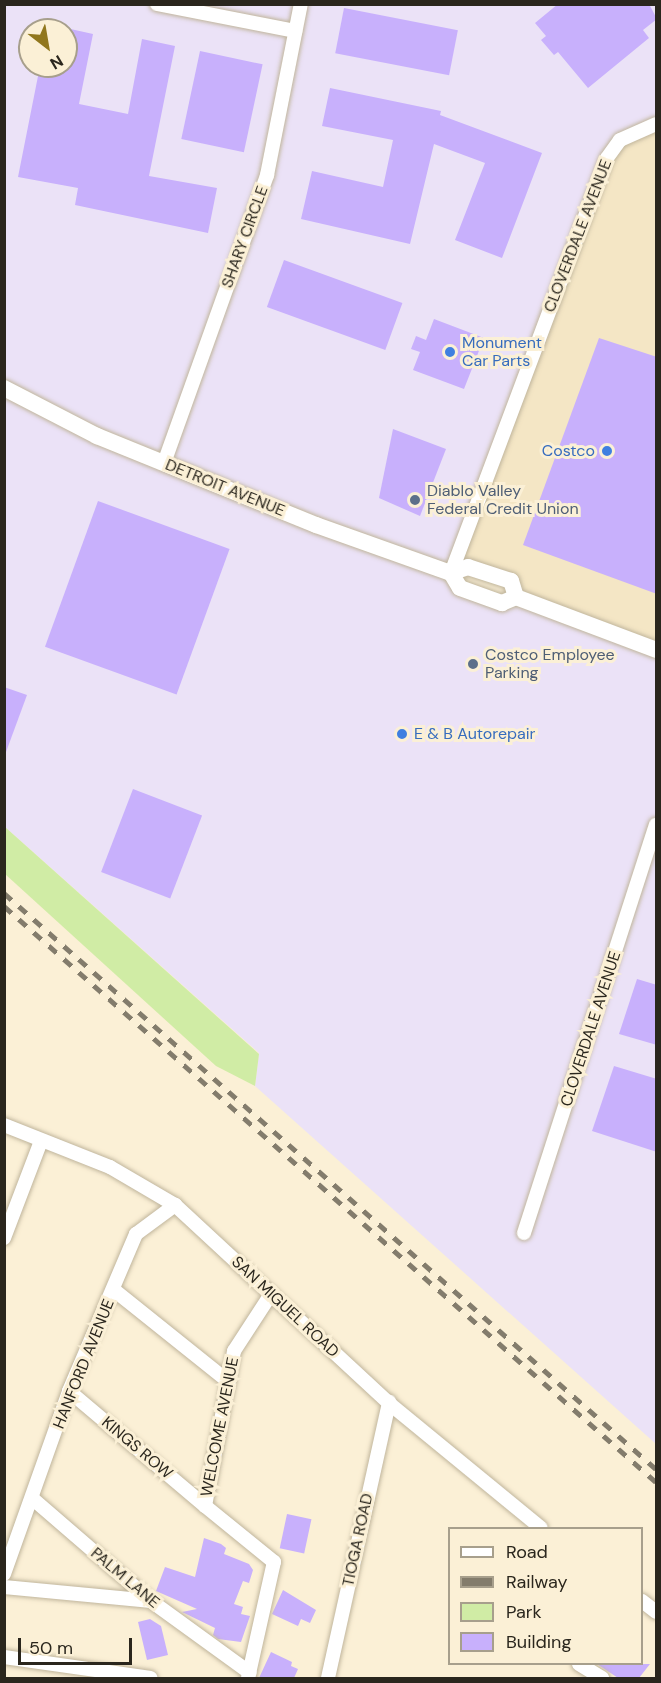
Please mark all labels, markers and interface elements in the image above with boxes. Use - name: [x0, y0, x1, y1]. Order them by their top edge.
- north arrow: [18, 18, 78, 78]
- text: N: [46, 50, 67, 74]
- street label: CLOVERDALE AVENUE: [540, 157, 616, 315]
- street label: SHARY CIRCLE: [218, 183, 272, 291]
- place label: Monument Car Parts: [462, 333, 542, 371]
- marker: Monument Car Parts: [443, 345, 457, 359]
- place label: Costco: [542, 441, 595, 461]
- marker: Costco: [600, 444, 614, 458]
- street label: DETROIT AVENUE: [162, 455, 288, 521]
- place label: Diablo Valley Federal Credit Union: [427, 481, 579, 519]
- marker: Diablo Valley Federal Credit Union: [408, 493, 422, 507]
- place label: Costco Employee Parking: [485, 645, 615, 683]
- marker: Costco Employee Parking: [466, 657, 480, 671]
- place label: E & B Autorepair: [414, 724, 536, 744]
- marker: E & B Autorepair: [395, 727, 409, 741]
- street label: CLOVERDALE AVENUE: [557, 949, 625, 1109]
- street label: SAN MIGUEL ROAD: [227, 1252, 343, 1362]
- street label: HANFORD AVENUE: [49, 1297, 119, 1431]
- street label: WELCOME AVENUE: [197, 1356, 243, 1498]
- street label: KINGS ROW: [98, 1413, 176, 1483]
- street label: TIOGA ROAD: [339, 1492, 377, 1588]
- legend: [448, 1527, 643, 1665]
- text: Road: [506, 1540, 548, 1564]
- street label: PALM LANE: [87, 1544, 163, 1612]
- text: Railway: [506, 1570, 568, 1594]
- text: Park: [506, 1600, 542, 1624]
- scale bar: [21, 1626, 135, 1664]
- text: Building: [506, 1630, 571, 1654]
- text: 50 m: [29, 1636, 73, 1660]

